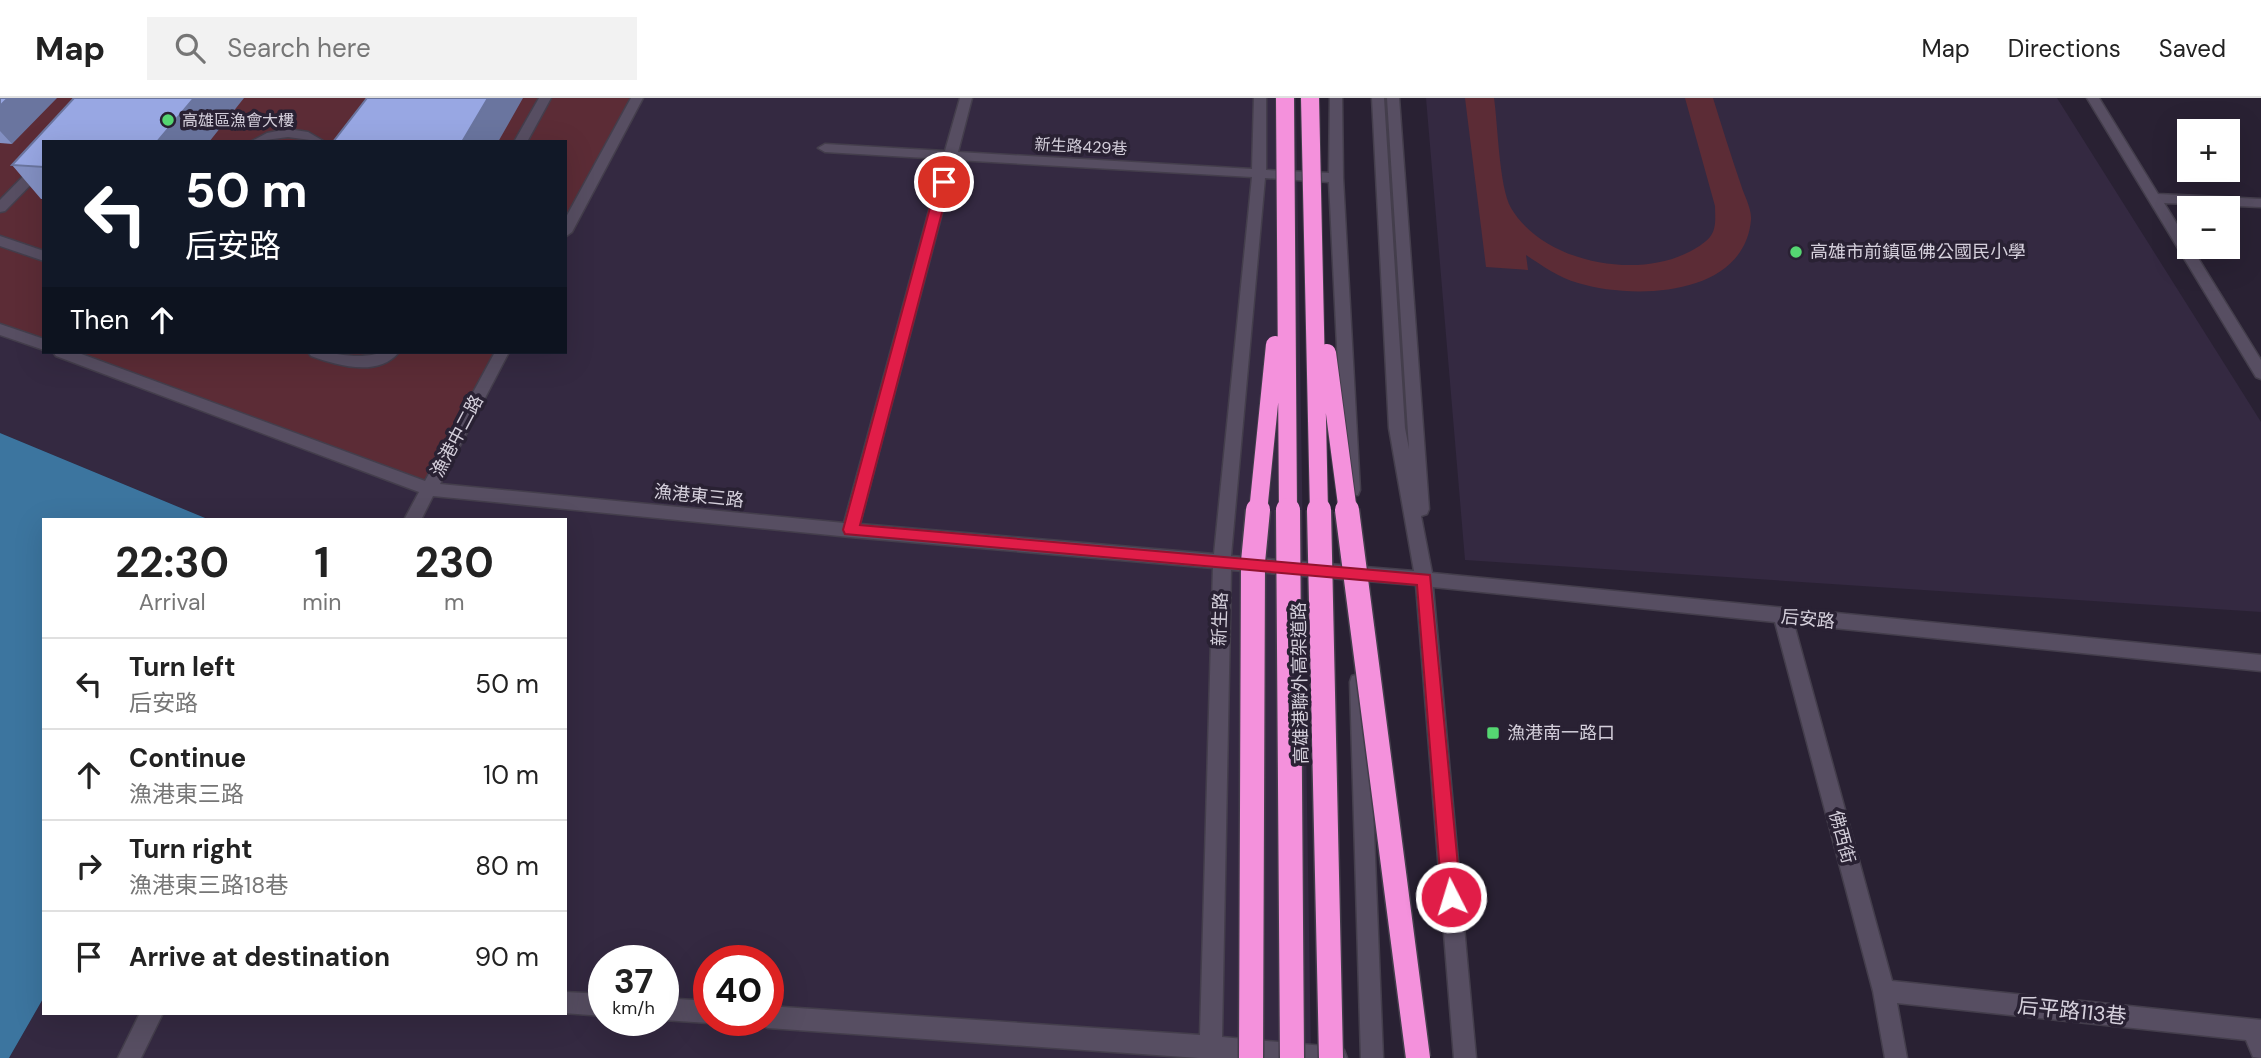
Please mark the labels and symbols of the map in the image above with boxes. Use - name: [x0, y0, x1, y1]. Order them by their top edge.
- place label: 高雄區漁會大樓: [182, 110, 294, 131]
- marker: 高雄區漁會大樓: [160, 112, 176, 128]
- street label: 新生路429巷: [1034, 134, 1128, 159]
- pin: [914, 152, 974, 212]
- place label: 高雄市前鎮區佛公國民小學: [1810, 240, 2026, 264]
- marker: 高雄市前鎮區佛公國民小學: [1788, 244, 1804, 260]
- street label: 漁港中二路: [425, 391, 489, 481]
- street label: 漁港東三路: [653, 479, 745, 513]
- street label: 新生路: [1207, 592, 1233, 646]
- street label: 高雄港聯外高架道路: [1287, 602, 1313, 764]
- street label: 后安路: [1780, 604, 1836, 634]
- place label: 漁港南一路口: [1507, 721, 1615, 745]
- marker: 漁港南一路口: [1485, 725, 1501, 741]
- street label: 佛西街: [1823, 808, 1861, 866]
- position arrow: [1414, 860, 1488, 934]
- speed limit sign: 40: [693, 945, 784, 1036]
- street label: 后平路113巷: [2016, 991, 2128, 1031]

